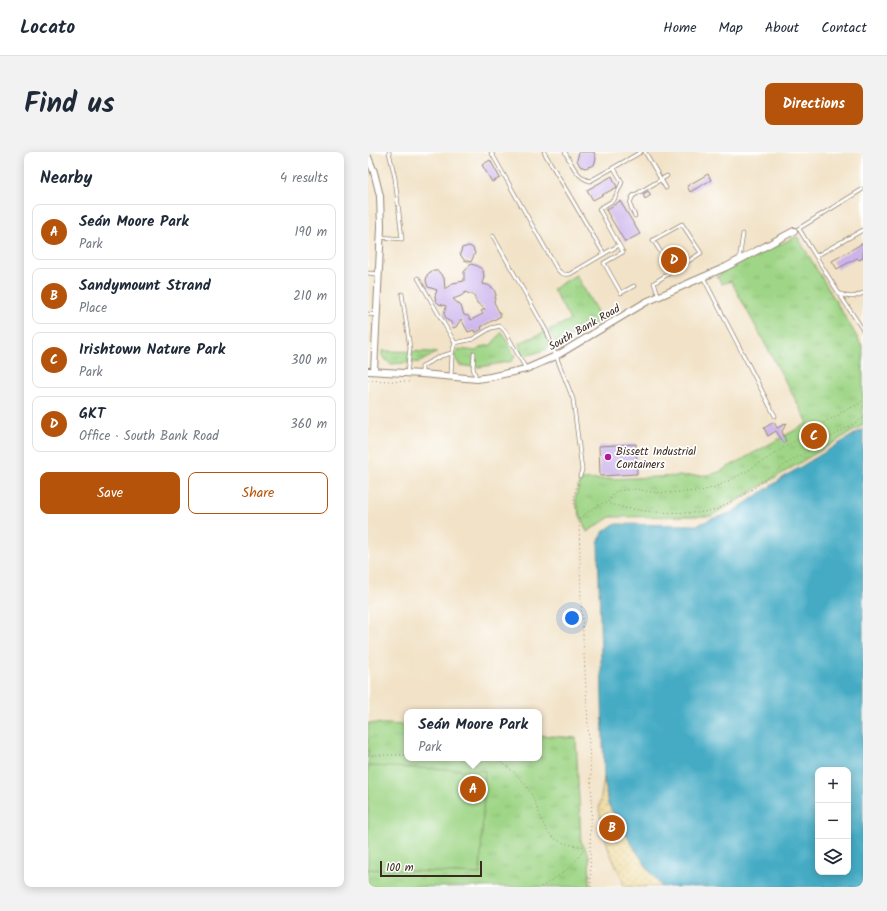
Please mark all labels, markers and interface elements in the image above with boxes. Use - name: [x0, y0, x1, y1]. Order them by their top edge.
- text: Locato: [20, 13, 75, 43]
- text: Home: [663, 17, 697, 39]
- text: Map: [719, 17, 743, 39]
- text: About: [765, 17, 799, 39]
- text: Contact: [821, 17, 867, 39]
- text: Find us: [24, 82, 115, 127]
- button: Directions: [765, 83, 863, 125]
- text: Nearby: [40, 165, 92, 192]
- text: 4 results: [280, 168, 328, 189]
- text: Seán Moore Park: [79, 210, 189, 234]
- text: A: [50, 222, 58, 243]
- text: 190 m: [295, 222, 327, 243]
- text: Park: [79, 234, 103, 255]
- pin: D: [661, 245, 687, 275]
- text: Sandymount Strand: [79, 274, 211, 298]
- text: B: [50, 286, 58, 307]
- text: 210 m: [293, 286, 327, 307]
- text: Place: [79, 298, 107, 319]
- street label: South Bank Road: [545, 300, 624, 356]
- text: Irishtown Nature Park: [79, 338, 225, 362]
- text: C: [50, 350, 58, 371]
- text: 300 m: [291, 350, 327, 371]
- text: Park: [79, 362, 103, 383]
- text: GKT: [79, 402, 105, 426]
- text: D: [50, 414, 58, 435]
- text: 360 m: [290, 414, 327, 435]
- pin: C: [801, 421, 827, 451]
- text: Office · South Bank Road: [79, 426, 219, 447]
- place label: Bissett Industrial Containers: [616, 443, 696, 474]
- marker: Bissett Industrial Containers: [603, 452, 613, 462]
- button: Save: [40, 472, 180, 514]
- button: Share: [188, 472, 328, 514]
- your location: [562, 608, 582, 628]
- popup: [404, 709, 542, 761]
- text: Seán Moore Park: [418, 713, 528, 737]
- text: Park: [418, 737, 442, 758]
- map controls: [815, 767, 851, 875]
- button: +: [815, 767, 851, 803]
- pin: A: [460, 774, 486, 804]
- button: −: [815, 803, 851, 839]
- pin: B: [599, 813, 625, 843]
- button: layers: [815, 839, 851, 875]
- scale bar: [380, 859, 482, 878]
- text: 100 m: [386, 859, 414, 877]

